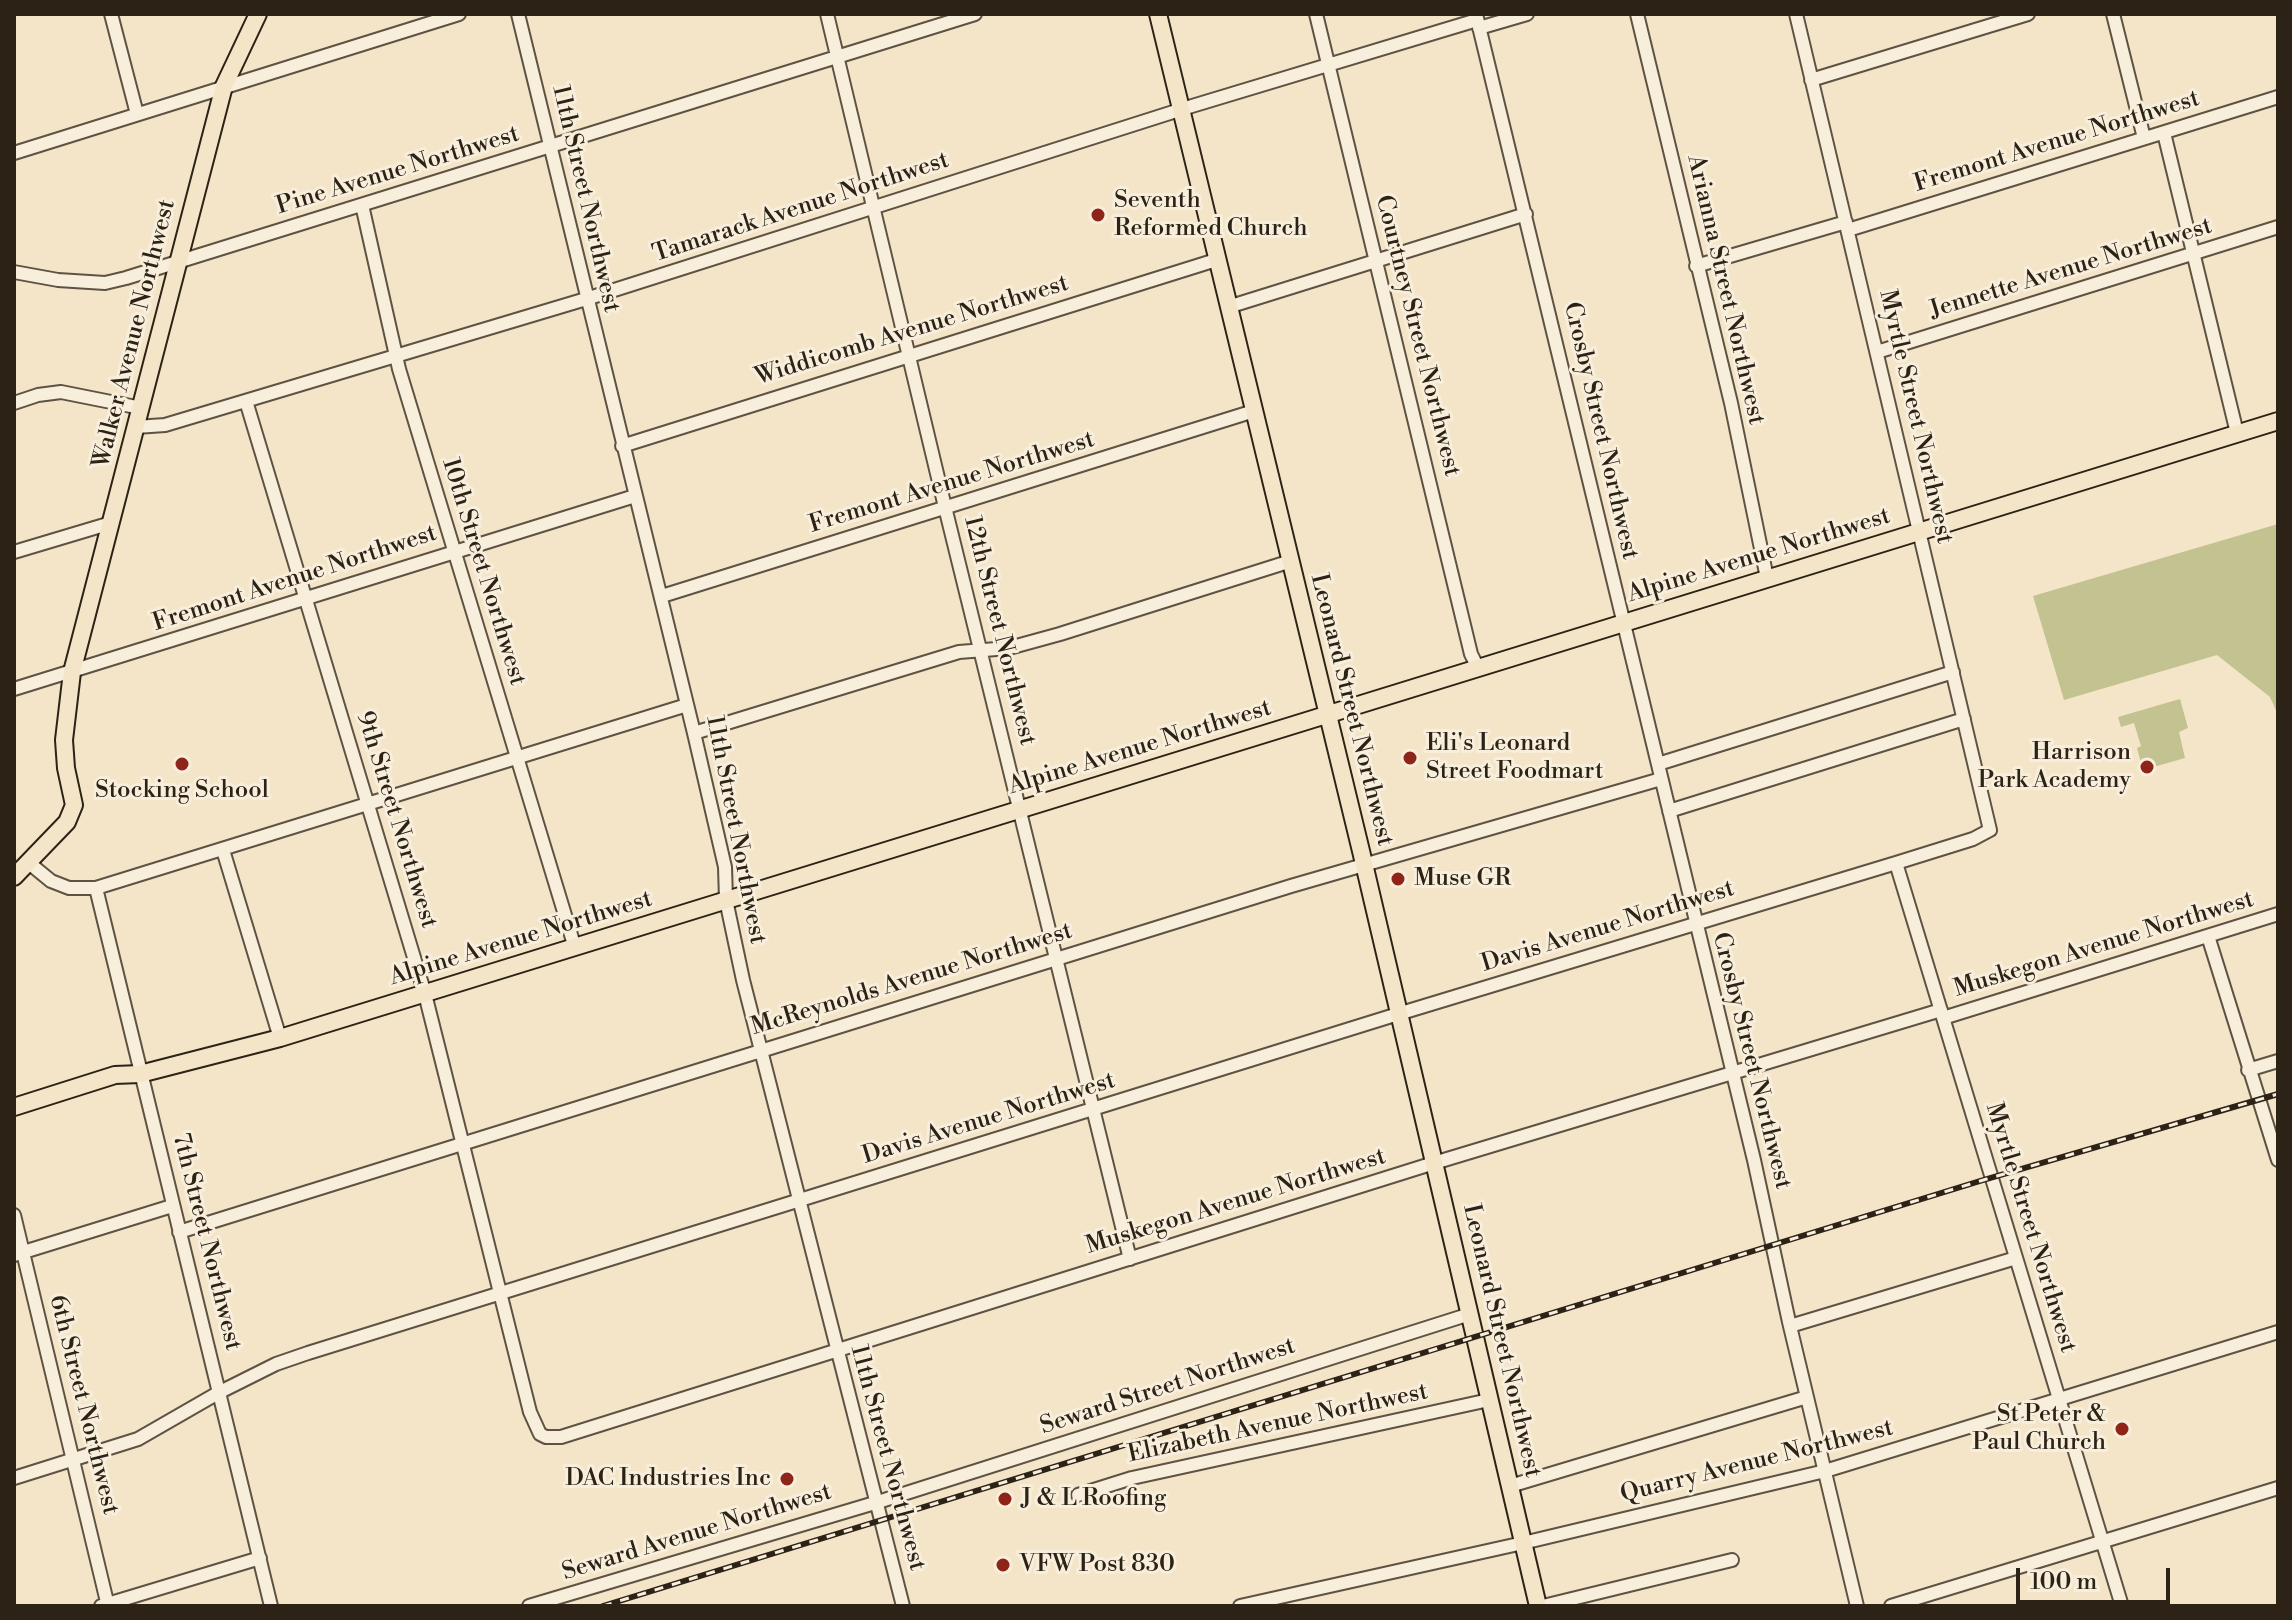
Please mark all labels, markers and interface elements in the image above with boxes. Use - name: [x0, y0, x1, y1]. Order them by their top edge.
- street label: 11th Street Northwest: [545, 83, 625, 315]
- street label: Fremont Avenue Northwest: [1911, 85, 2203, 199]
- street label: Pine Avenue Northwest: [273, 120, 523, 222]
- street label: Tamarack Avenue Northwest: [649, 146, 953, 270]
- street label: Arianna Street Northwest: [1680, 152, 1770, 428]
- place label: Seventh Reformed Church: [1114, 187, 1308, 243]
- street label: Courtney Street Northwest: [1368, 192, 1466, 480]
- street label: Walker Avenue Northwest: [88, 197, 182, 471]
- marker: Seventh Reformed Church: [1089, 206, 1107, 224]
- street label: Jennette Avenue Northwest: [1926, 212, 2216, 326]
- street label: Widdicomb Avenue Northwest: [752, 270, 1072, 392]
- street label: Myrtle Street Northwest: [1872, 287, 1958, 547]
- street label: Crosby Street Northwest: [1556, 299, 1644, 563]
- street label: Fremont Avenue Northwest: [806, 426, 1098, 540]
- street label: 10th Street Northwest: [435, 455, 531, 689]
- street label: Alpine Avenue Northwest: [1624, 502, 1894, 610]
- street label: 12th Street Northwest: [957, 513, 1041, 749]
- street label: Fremont Avenue Northwest: [149, 519, 441, 639]
- street label: Leonard Street Northwest: [1303, 571, 1399, 849]
- street label: Alpine Avenue Northwest: [1005, 694, 1275, 802]
- street label: 9th Street Northwest: [349, 708, 443, 932]
- street label: 11th Street Northwest: [699, 713, 771, 947]
- place label: Eli's Leonard Street Foodmart: [1426, 730, 1604, 786]
- place label: Harrison Park Academy: [1978, 739, 2131, 795]
- marker: Eli's Leonard Street Foodmart: [1401, 749, 1419, 767]
- marker: Stocking School: [173, 755, 191, 773]
- marker: Harrison Park Academy: [2138, 758, 2156, 776]
- place label: Stocking School: [95, 777, 269, 805]
- place label: Muse GR: [1414, 865, 1511, 893]
- marker: Muse GR: [1389, 870, 1407, 888]
- street label: Davis Avenue Northwest: [1478, 875, 1738, 979]
- street label: Alpine Avenue Northwest: [386, 885, 656, 993]
- street label: Muskegon Avenue Northwest: [1951, 886, 2257, 1004]
- street label: McReynolds Avenue Northwest: [748, 917, 1076, 1043]
- street label: Crosby Street Northwest: [1705, 930, 1797, 1192]
- street label: Davis Avenue Northwest: [859, 1067, 1119, 1171]
- street label: Myrtle Street Northwest: [1978, 1100, 2082, 1356]
- street label: 7th Street Northwest: [165, 1130, 247, 1354]
- street label: Muskegon Avenue Northwest: [1083, 1143, 1389, 1261]
- street label: Leonard Street Northwest: [1456, 1202, 1546, 1480]
- street label: 6th Street Northwest: [42, 1292, 124, 1518]
- street label: Seward Street Northwest: [1037, 1332, 1299, 1442]
- street label: 11th Street Northwest: [843, 1342, 931, 1574]
- street label: Elizabeth Avenue Northwest: [1125, 1378, 1431, 1470]
- place label: St Peter & Paul Church: [1972, 1401, 2106, 1457]
- street label: Quarry Avenue Northwest: [1618, 1414, 1896, 1510]
- marker: St Peter & Paul Church: [2113, 1420, 2131, 1438]
- place label: DAC Industries Inc: [565, 1465, 771, 1493]
- marker: DAC Industries Inc: [778, 1470, 796, 1488]
- street label: Seward Avenue Northwest: [559, 1478, 835, 1588]
- place label: J & L Roofing: [1021, 1485, 1166, 1513]
- marker: J & L Roofing: [996, 1490, 1014, 1508]
- place label: VFW Post 830: [1019, 1551, 1175, 1579]
- scale bar: [2020, 1552, 2174, 1602]
- marker: VFW Post 830: [994, 1556, 1012, 1574]
- text: 100 m: [2030, 1567, 2097, 1597]

